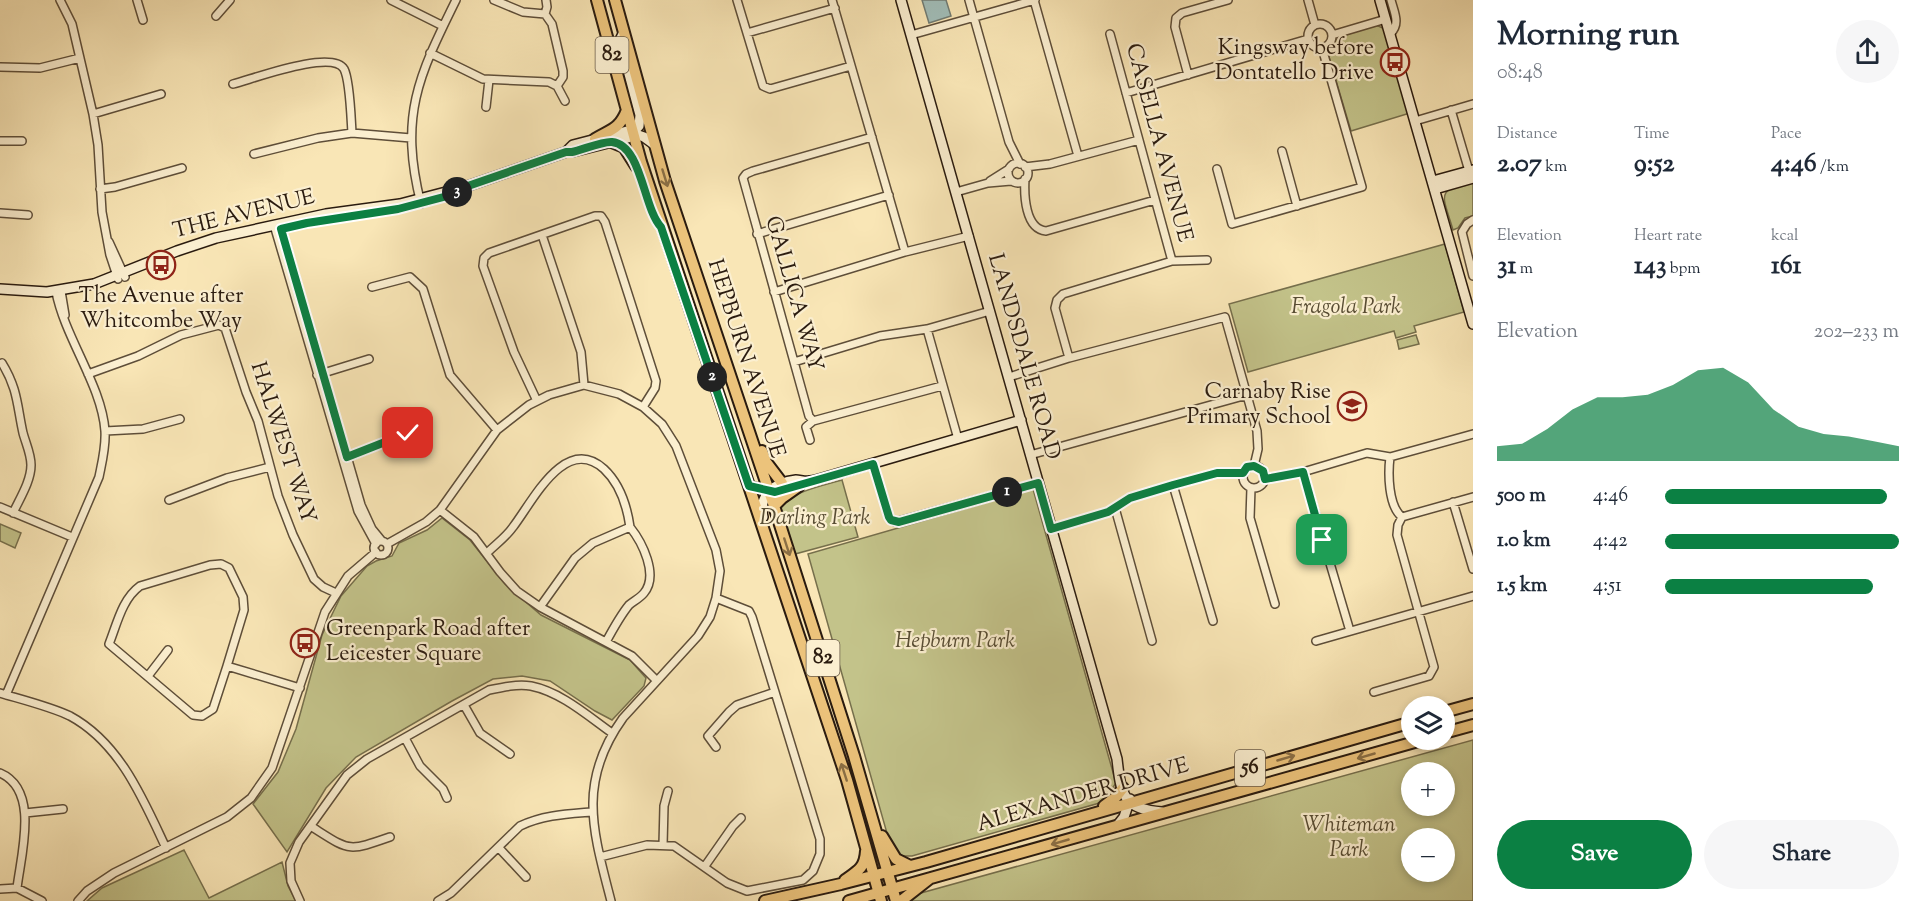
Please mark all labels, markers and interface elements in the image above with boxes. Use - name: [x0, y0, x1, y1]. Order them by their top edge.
- text: Morning run: [1497, 12, 1679, 60]
- button: share: [1836, 20, 1899, 83]
- place label: Kingsway before Dontatello Drive: [1215, 33, 1374, 90]
- road number: 82: [596, 37, 628, 73]
- street label: CASELLA AVENUE: [1116, 40, 1200, 246]
- bus stop icon: Kingsway before Dontatello Drive: [1379, 46, 1411, 78]
- text: 08:48: [1497, 59, 1543, 88]
- text: Distance: [1497, 123, 1557, 146]
- text: Time: [1634, 123, 1670, 146]
- text: Pace: [1771, 123, 1802, 146]
- text: 2.07: [1497, 146, 1542, 183]
- text: 9:52: [1634, 146, 1674, 183]
- text: 4:46: [1771, 146, 1817, 183]
- text: km: [1542, 156, 1567, 179]
- text: /km: [1817, 156, 1849, 179]
- one-way arrow: [660, 168, 671, 187]
- pin: 3: [442, 177, 472, 207]
- text: 3: [454, 180, 460, 203]
- street label: THE AVENUE: [170, 182, 318, 248]
- street label: GALLICA WAY: [755, 212, 831, 376]
- text: Elevation: [1497, 225, 1562, 248]
- text: Heart rate: [1634, 225, 1702, 248]
- text: kcal: [1771, 225, 1799, 248]
- text: 31: [1497, 248, 1516, 285]
- text: 143: [1634, 248, 1666, 285]
- text: 161: [1771, 248, 1801, 285]
- bus stop icon: The Avenue after Whitcombe Way: [145, 249, 177, 281]
- street label: LANDSDALE ROAD: [978, 250, 1068, 464]
- street label: HEPBURN AVENUE: [698, 255, 792, 463]
- text: m: [1516, 258, 1533, 281]
- text: bpm: [1666, 258, 1701, 281]
- place label: The Avenue after Whitcombe Way: [78, 281, 244, 338]
- park label: Fragola Park: [1291, 292, 1401, 324]
- text: Elevation: [1497, 318, 1578, 347]
- text: 202–233 m: [1814, 318, 1899, 347]
- street label: HALWEST WAY: [241, 358, 323, 528]
- pin: 2: [697, 362, 727, 392]
- text: 2: [708, 365, 716, 388]
- place label: Carnaby Rise Primary School: [1187, 377, 1331, 434]
- school or university icon: Carnaby Rise Primary School: [1336, 390, 1368, 422]
- pin: [382, 407, 433, 458]
- icon: check: [391, 416, 424, 449]
- pin: 1: [992, 477, 1022, 507]
- text: 1: [1004, 480, 1010, 503]
- text: 500 m: [1497, 482, 1546, 511]
- text: 4:46: [1593, 482, 1628, 511]
- park label: Darling Park: [760, 503, 871, 535]
- pin: [1296, 514, 1347, 565]
- icon: arrive: [1305, 523, 1338, 556]
- text: 1.0 km: [1497, 527, 1551, 556]
- text: 4:42: [1593, 527, 1628, 556]
- one-way arrow: [782, 537, 793, 556]
- text: 1.5 km: [1497, 572, 1547, 601]
- text: 4:51: [1593, 572, 1622, 601]
- place label: Greenpark Road after Leicester Square: [326, 614, 530, 671]
- park label: Hepburn Park: [895, 626, 1015, 658]
- bus stop icon: Greenpark Road after Leicester Square: [289, 627, 321, 659]
- road number: 82: [806, 640, 840, 676]
- map controls: [1401, 696, 1455, 882]
- button: layers: [1401, 696, 1455, 750]
- street label: ALEXANDER DRIVE: [973, 750, 1193, 842]
- road number: 56: [1235, 750, 1265, 786]
- one-way arrow: [1357, 750, 1376, 762]
- one-way arrow: [1276, 751, 1295, 763]
- button: +: [1401, 762, 1455, 816]
- one-way arrow: [838, 763, 849, 782]
- park label: Whiteman Park: [1302, 810, 1396, 867]
- button: Save: [1497, 820, 1692, 889]
- button: Share: [1704, 820, 1899, 889]
- button: −: [1401, 828, 1455, 882]
- one-way arrow: [1051, 837, 1070, 848]

